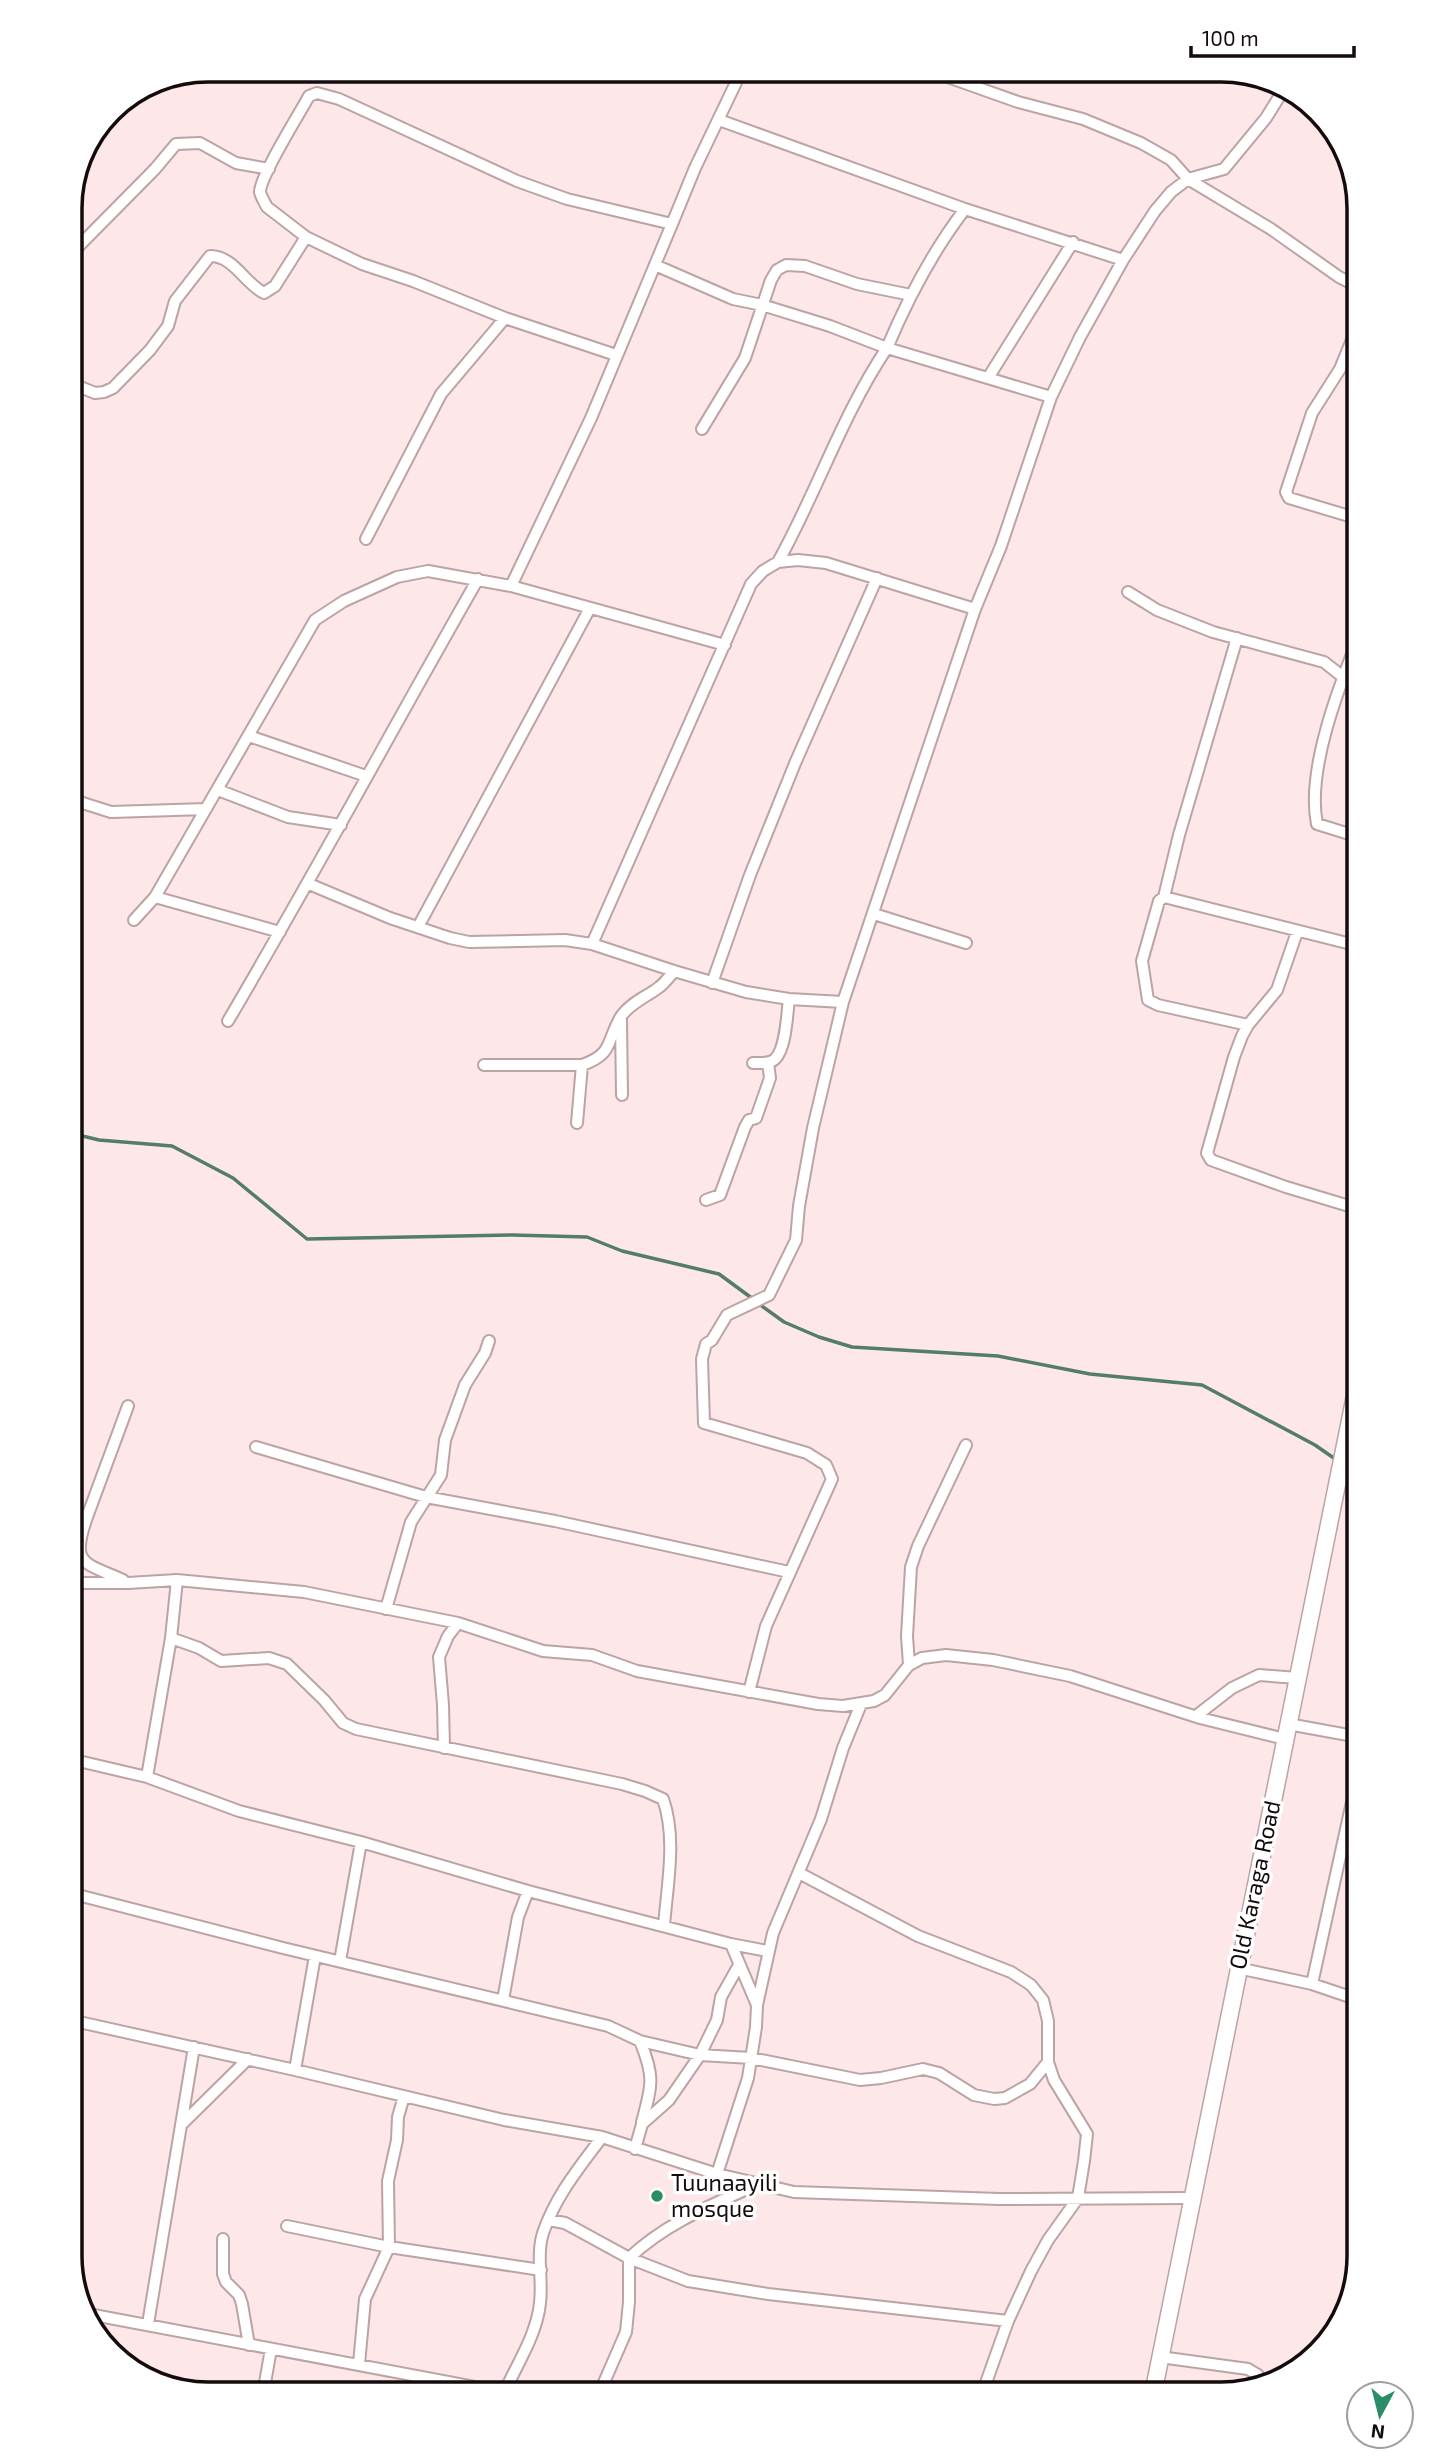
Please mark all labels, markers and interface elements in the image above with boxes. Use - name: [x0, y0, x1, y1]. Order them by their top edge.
- scale bar: [1191, 14, 1354, 58]
- text: 100 m: [1202, 25, 1259, 50]
- street label: Old Karaga Road: [1222, 1798, 1286, 1972]
- place label: Tuunaayili mosque: [671, 2168, 778, 2222]
- marker: Tuunaayili mosque: [649, 2188, 665, 2204]
- north arrow: [1345, 2380, 1415, 2450]
- text: N: [1370, 2420, 1386, 2445]

